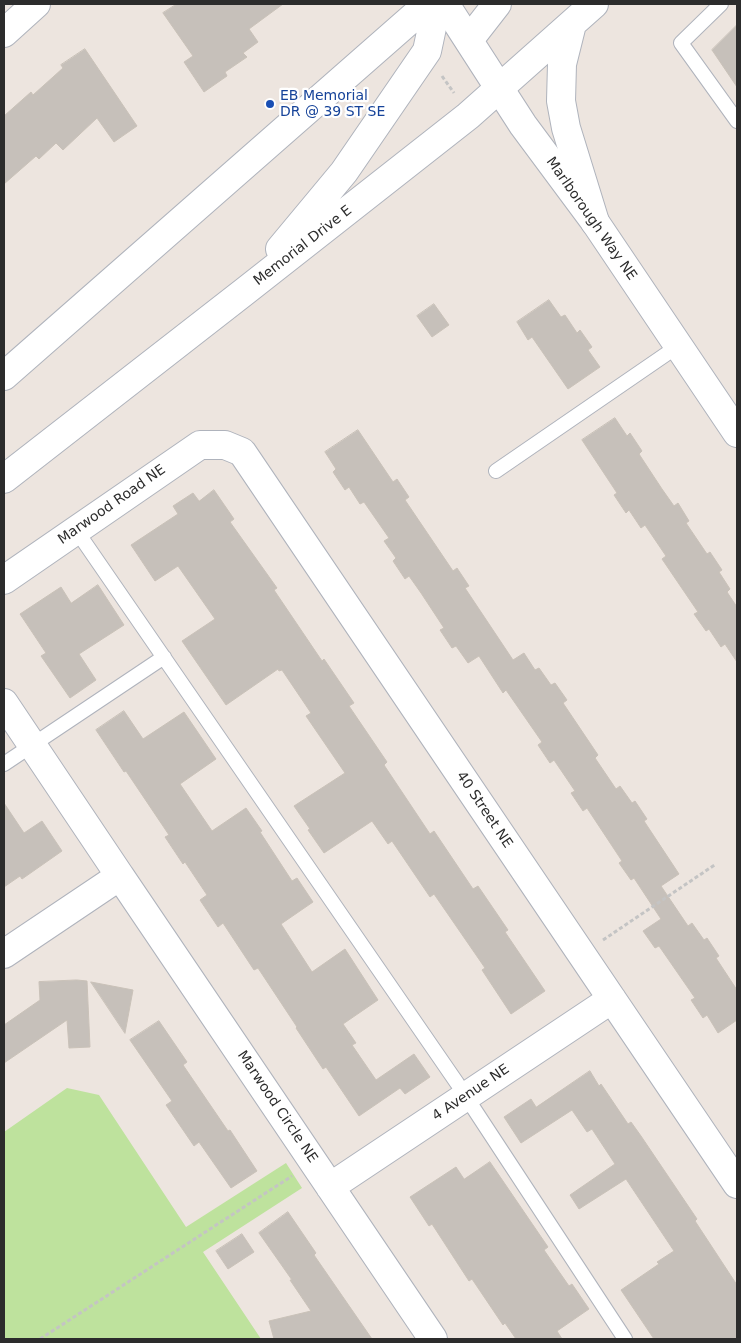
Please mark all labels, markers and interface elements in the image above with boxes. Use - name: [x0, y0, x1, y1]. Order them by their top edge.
- place label: EB Memorial DR @ 39 ST SE: [280, 88, 385, 120]
- marker: EB Memorial DR @ 39 ST SE: [264, 98, 276, 110]
- street label: Marlborough Way NE: [542, 154, 640, 284]
- street label: Memorial Drive E: [251, 202, 355, 290]
- street label: Marwood Road NE: [55, 462, 169, 548]
- street label: 40 Street NE: [452, 769, 516, 851]
- street label: Marwood Circle NE: [233, 1048, 321, 1166]
- street label: 4 Avenue NE: [429, 1061, 513, 1125]

